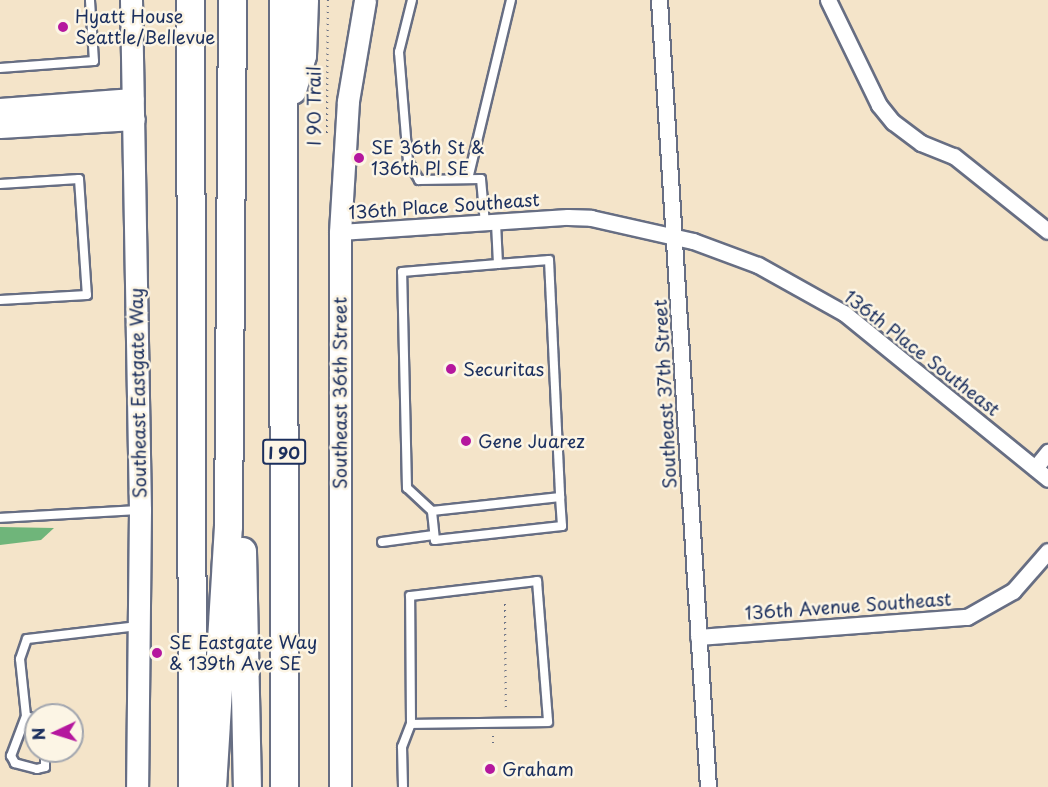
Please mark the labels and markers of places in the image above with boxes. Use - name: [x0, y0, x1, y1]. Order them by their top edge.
- place label: Hyatt House Seattle/Bellevue: [75, 6, 215, 48]
- marker: Hyatt House Seattle/Bellevue: [56, 20, 70, 34]
- place label: SE 36th St & 136th Pl SE: [371, 137, 485, 180]
- marker: SE 36th St & 136th Pl SE: [352, 151, 366, 165]
- place label: Securitas: [463, 358, 544, 380]
- marker: Securitas: [444, 362, 458, 376]
- place label: Gene Juarez: [478, 430, 587, 452]
- marker: Gene Juarez: [459, 434, 473, 448]
- place label: SE Eastgate Way & 139th Ave SE: [169, 632, 317, 674]
- marker: SE Eastgate Way & 139th Ave SE: [150, 646, 164, 660]
- place label: Graham: [502, 758, 574, 780]
- marker: Graham: [483, 762, 497, 776]

